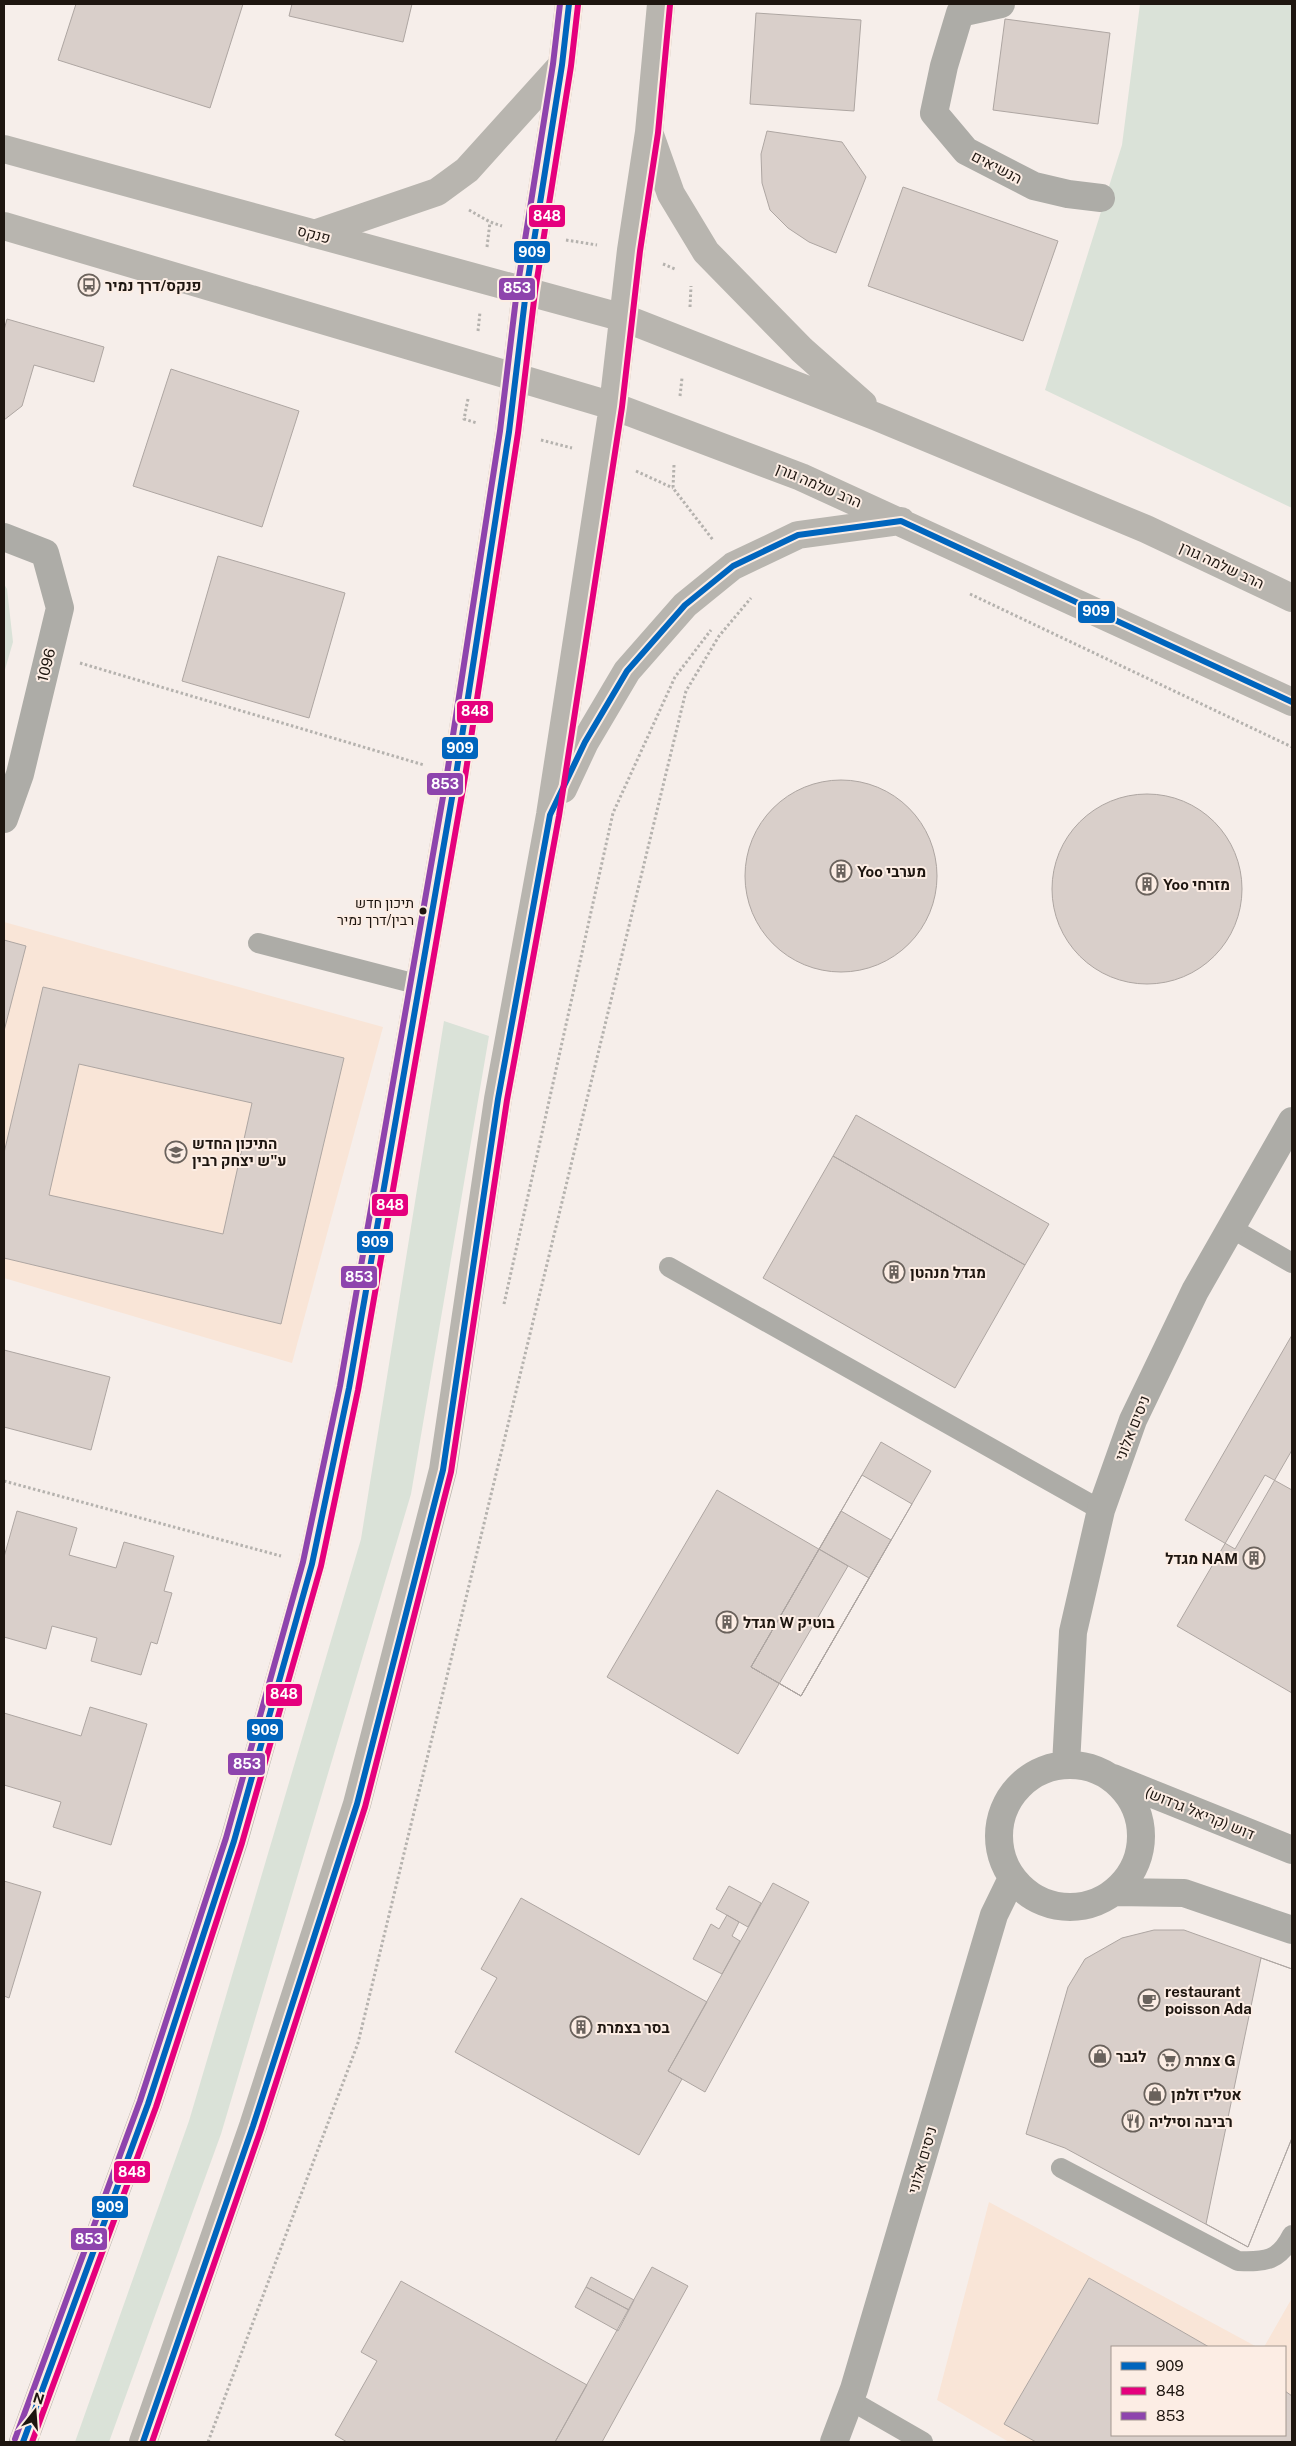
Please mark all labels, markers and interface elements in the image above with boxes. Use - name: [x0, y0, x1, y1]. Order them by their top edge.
- street label: הנשיאים: [969, 147, 1025, 187]
- line badge: 848: [528, 204, 566, 228]
- text: 848: [533, 208, 561, 224]
- street label: פנקס: [296, 221, 332, 247]
- line badge: 909: [513, 240, 551, 264]
- text: 909: [518, 244, 546, 260]
- bus stop icon: פנקס/דרך נמיר: [77, 273, 101, 297]
- place label: פנקס/דרך נמיר: [105, 277, 202, 294]
- line badge: 853: [498, 277, 536, 301]
- text: 853: [503, 280, 531, 296]
- street label: הרב שלמה גורן: [774, 459, 864, 511]
- street label: הרב שלמה גורן: [1177, 538, 1267, 592]
- line badge: 909: [1077, 600, 1116, 624]
- text: 909: [1082, 603, 1110, 619]
- street label: 1096: [34, 647, 58, 683]
- line badge: 848: [456, 700, 494, 724]
- text: 848: [461, 703, 489, 719]
- line badge: 909: [441, 736, 479, 760]
- text: 909: [446, 740, 474, 756]
- line badge: 853: [426, 772, 464, 796]
- text: 853: [431, 776, 459, 792]
- building icon: Yoo מערבי: [829, 859, 853, 883]
- place label: Yoo מערבי: [857, 863, 926, 880]
- building icon: Yoo מזרחי: [1135, 872, 1159, 896]
- place label: Yoo מזרחי: [1163, 876, 1230, 893]
- place label: תיכון חדש רבין/דרך נמיר: [337, 895, 414, 928]
- marker: תיכון חדש רבין/דרך נמיר: [418, 906, 428, 916]
- place label: התיכון החדש ע"ש יצחק רבין: [192, 1135, 287, 1169]
- school or university icon: התיכון החדש ע"ש יצחק רבין: [164, 1140, 188, 1164]
- line badge: 848: [371, 1193, 409, 1217]
- text: 848: [376, 1197, 404, 1213]
- line badge: 909: [356, 1230, 394, 1254]
- text: 909: [361, 1234, 389, 1250]
- building icon: מגדל מנהטן: [882, 1260, 906, 1284]
- place label: מגדל מנהטן: [910, 1264, 986, 1281]
- line badge: 853: [340, 1265, 378, 1289]
- text: 853: [345, 1269, 373, 1285]
- street label: ניסים אלוני: [1111, 1393, 1153, 1463]
- building icon: מגדל NAM: [1242, 1546, 1266, 1570]
- place label: מגדל NAM: [1165, 1550, 1238, 1567]
- building icon: מגדל W בוטיק: [715, 1610, 739, 1634]
- place label: מגדל W בוטיק: [743, 1614, 835, 1631]
- line badge: 848: [265, 1683, 303, 1707]
- text: 848: [270, 1686, 298, 1702]
- line badge: 909: [246, 1718, 284, 1742]
- text: 909: [251, 1722, 279, 1738]
- line badge: 853: [227, 1752, 266, 1776]
- text: 853: [233, 1756, 261, 1772]
- street label: דוש (קריאל גרדוש): [1143, 1783, 1257, 1843]
- place label: restaurant poisson Ada: [1165, 1983, 1252, 2017]
- cafe icon: restaurant poisson Ada: [1137, 1988, 1161, 2012]
- building icon: בסר בצמרת: [569, 2015, 593, 2039]
- place label: בסר בצמרת: [597, 2019, 670, 2036]
- shop icon: לגבר: [1088, 2044, 1112, 2068]
- place label: לגבר: [1116, 2048, 1146, 2065]
- supermarket icon: צמרת G: [1157, 2048, 1181, 2072]
- place label: צמרת G: [1185, 2052, 1236, 2069]
- shop icon: אטליז זלמן: [1143, 2082, 1167, 2106]
- place label: אטליז זלמן: [1171, 2086, 1242, 2103]
- restaurant icon: רביבה וסיליה: [1121, 2109, 1145, 2133]
- place label: רביבה וסיליה: [1149, 2113, 1233, 2130]
- street label: ניסים אלוני: [904, 2125, 940, 2195]
- line badge: 848: [113, 2160, 151, 2184]
- text: 848: [118, 2164, 146, 2180]
- line badge: 909: [91, 2195, 129, 2219]
- text: 909: [96, 2199, 124, 2215]
- line badge: 853: [70, 2227, 108, 2251]
- text: 853: [75, 2231, 103, 2247]
- legend: [1111, 2346, 1286, 2436]
- text: 909: [1156, 2357, 1184, 2374]
- text: 848: [1156, 2382, 1185, 2399]
- north arrow: [10, 2386, 60, 2436]
- text: N: [31, 2389, 46, 2408]
- text: 853: [1156, 2407, 1185, 2424]

